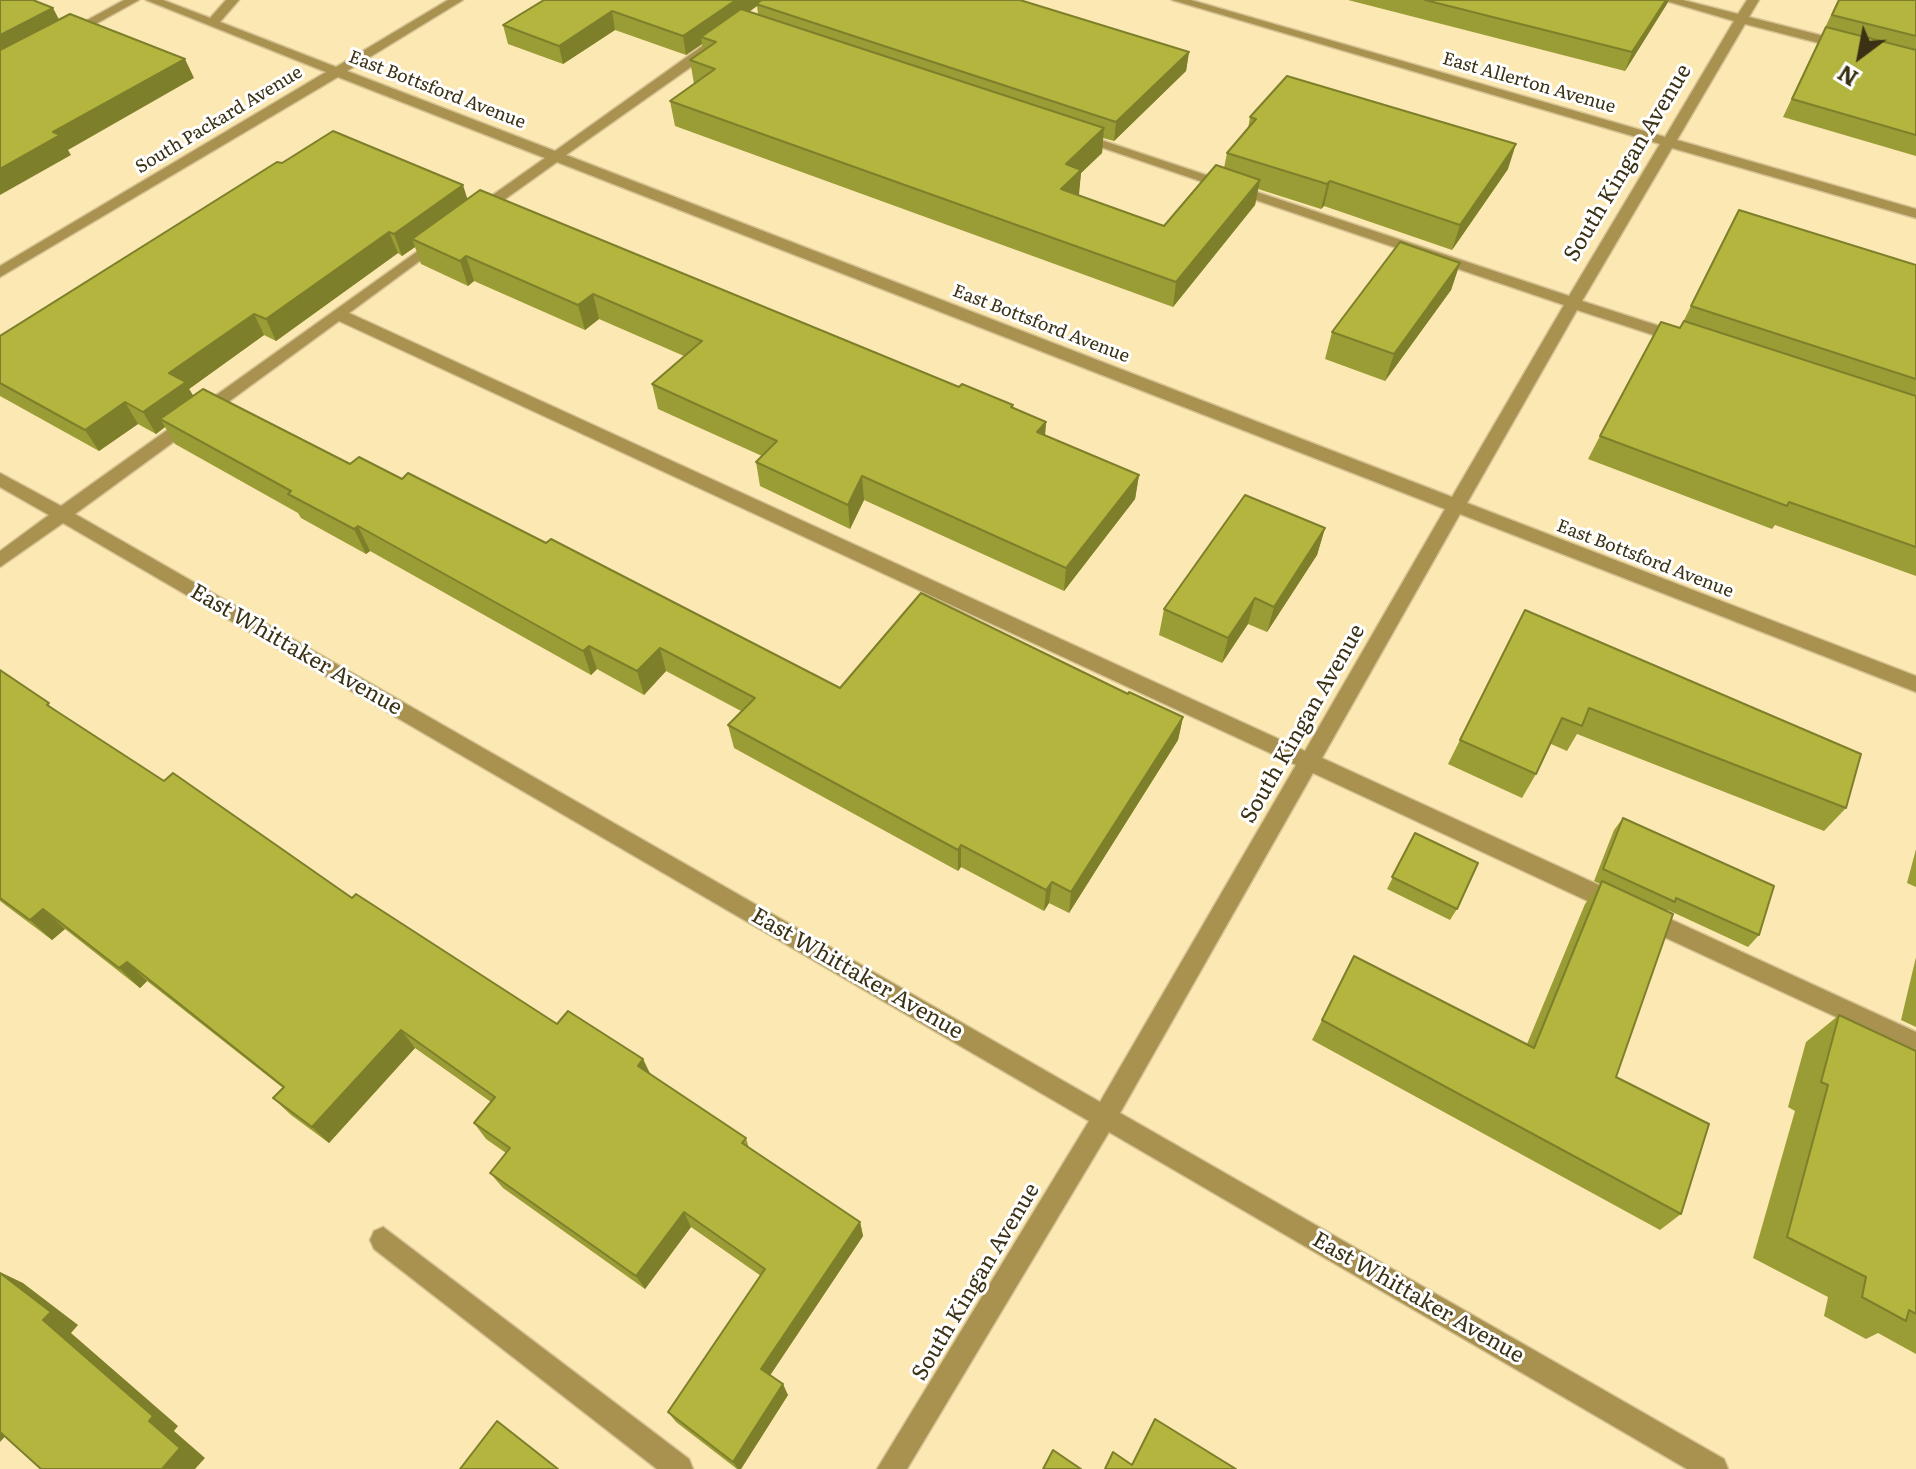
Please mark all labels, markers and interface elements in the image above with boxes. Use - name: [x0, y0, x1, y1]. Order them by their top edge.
- north arrow: [1820, 16, 1900, 96]
- street label: East Bottsford Avenue: [346, 46, 528, 134]
- street label: East Allerton Avenue: [1440, 48, 1618, 118]
- text: N: [1830, 58, 1864, 96]
- street label: South Kingan Avenue: [1559, 60, 1697, 266]
- street label: South Packard Avenue: [132, 62, 306, 178]
- street label: East Bottsford Avenue: [950, 280, 1132, 368]
- street label: East Bottsford Avenue: [1554, 515, 1736, 603]
- street label: East Whittaker Avenue: [186, 579, 406, 721]
- street label: South Kingan Avenue: [1235, 620, 1371, 828]
- street label: East Whittaker Avenue: [747, 903, 967, 1045]
- street label: South Kingan Avenue: [907, 1179, 1045, 1385]
- street label: East Whittaker Avenue: [1308, 1227, 1528, 1369]

